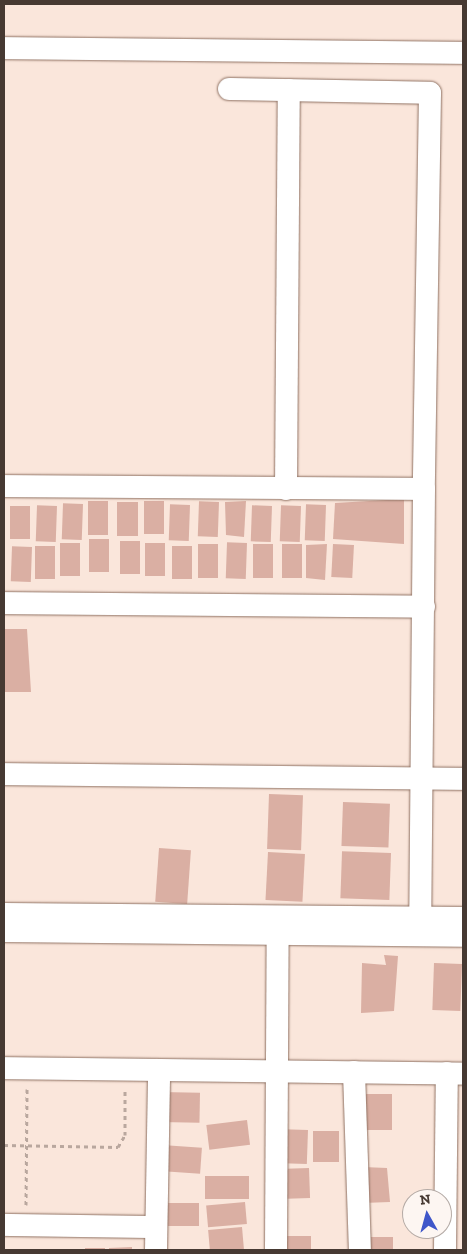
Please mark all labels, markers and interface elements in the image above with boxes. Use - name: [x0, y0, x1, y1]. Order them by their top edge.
- north arrow: [402, 1189, 452, 1239]
- text: N: [419, 1191, 432, 1209]

